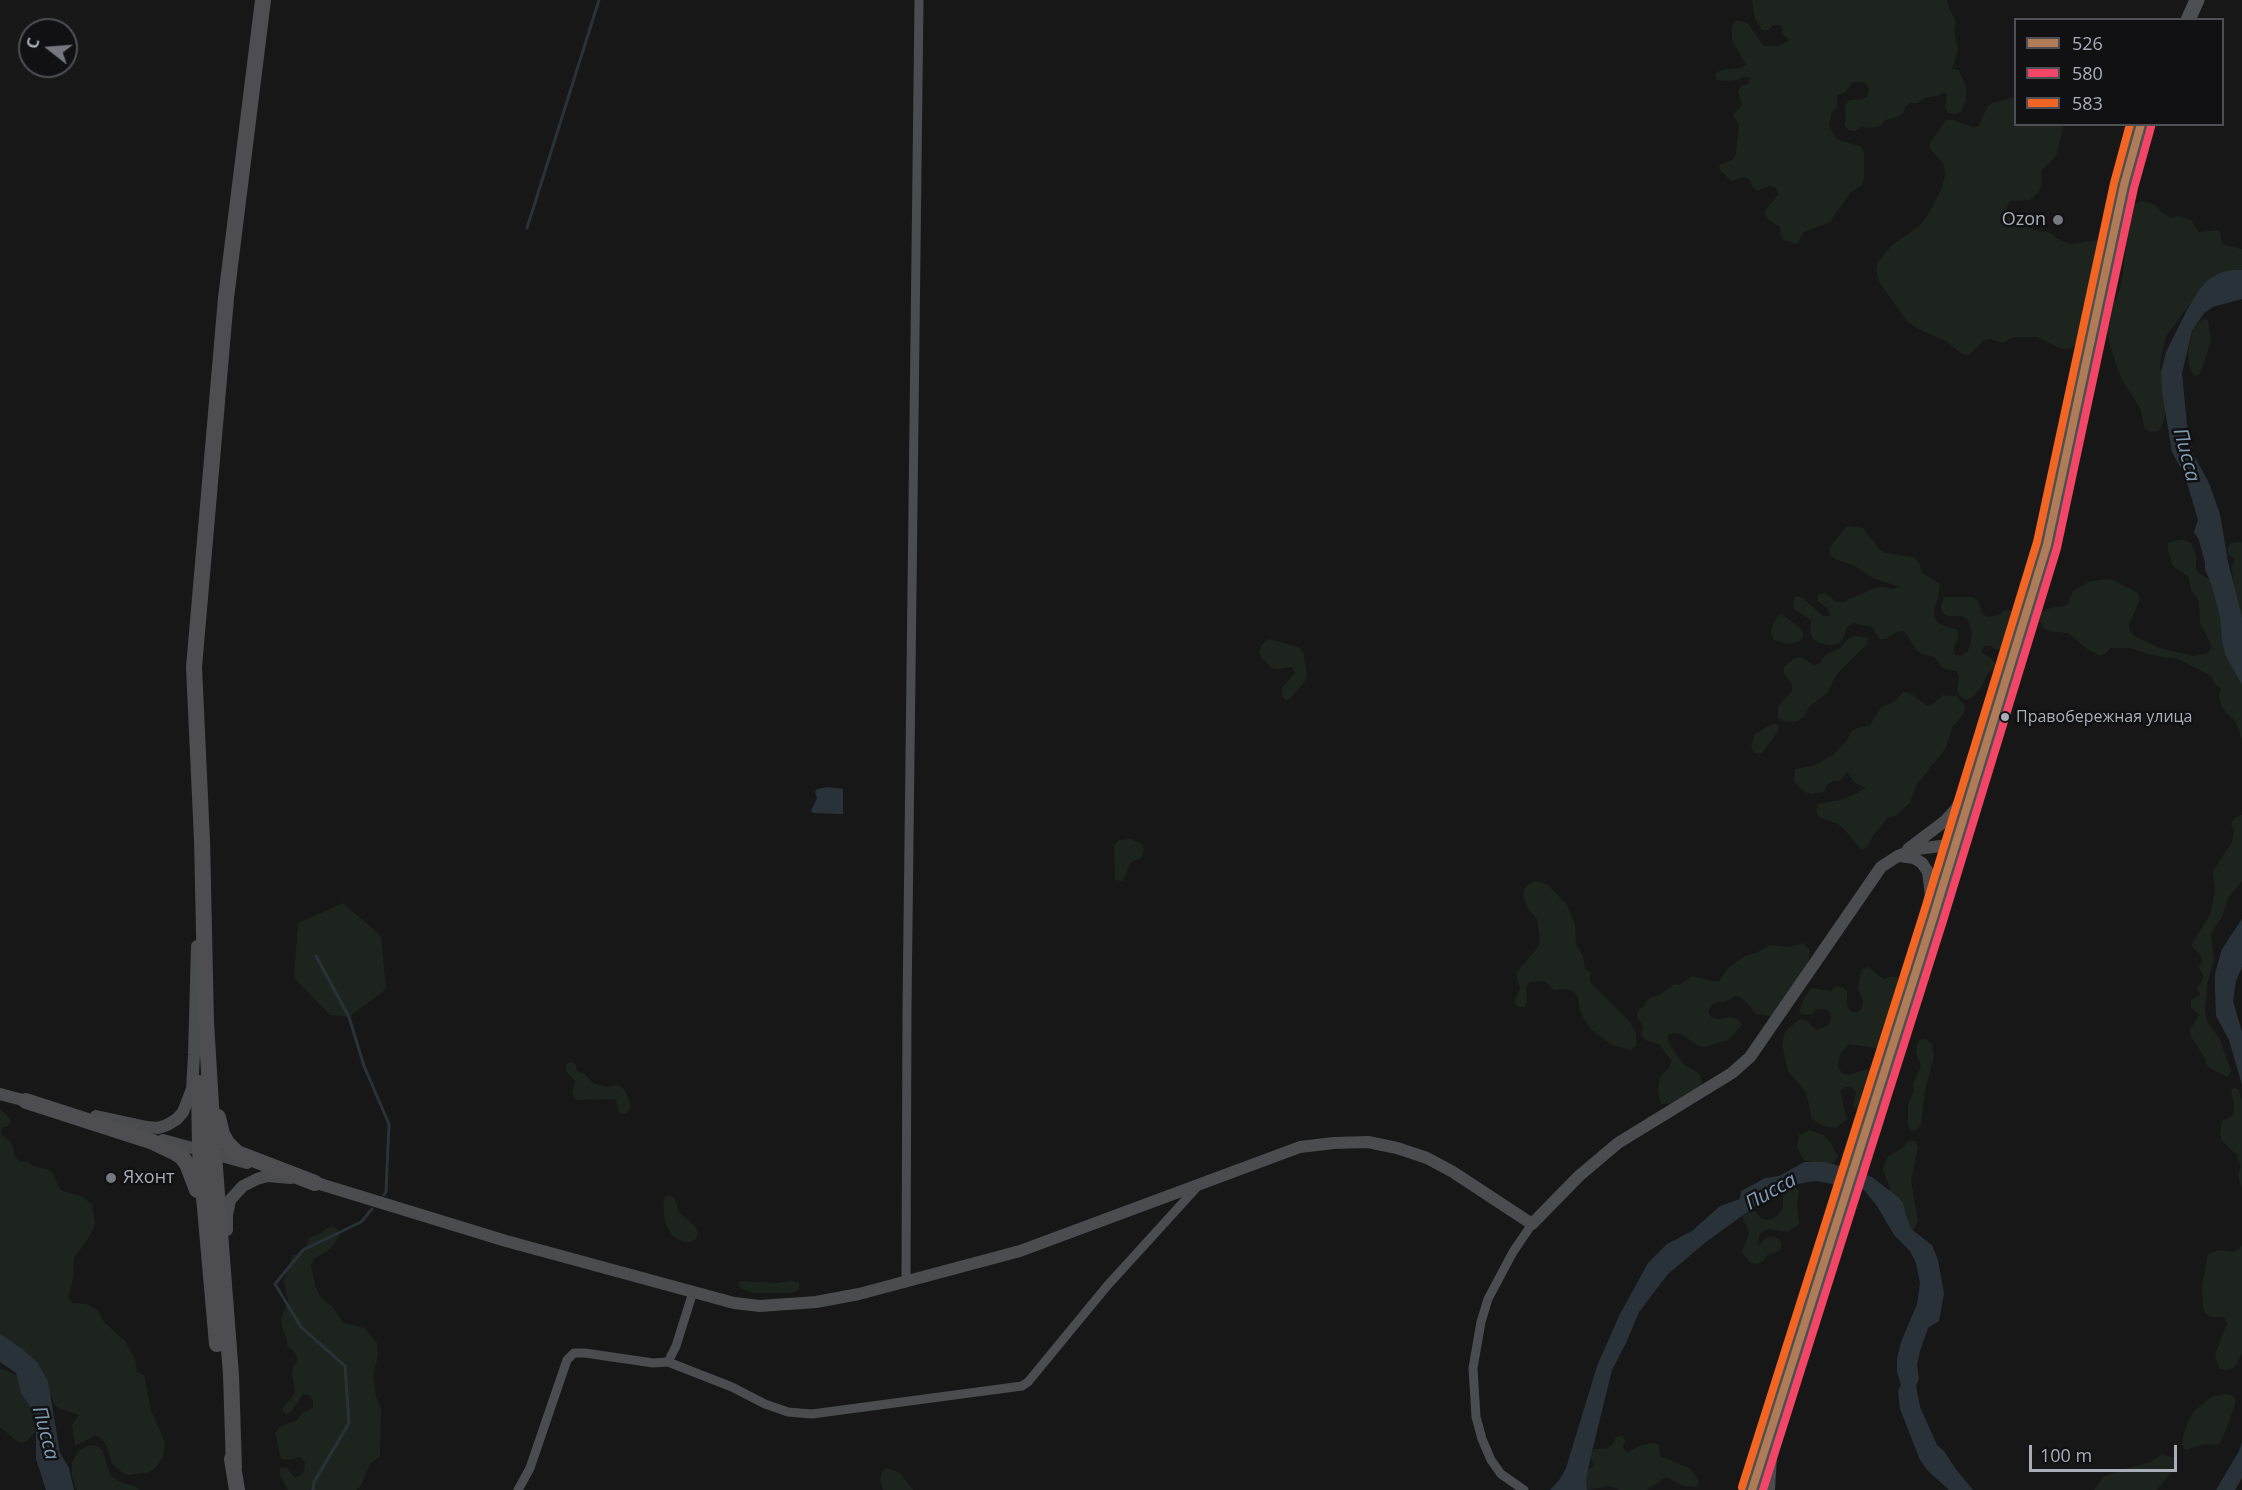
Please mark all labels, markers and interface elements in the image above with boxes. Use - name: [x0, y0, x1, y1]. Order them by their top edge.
- north arrow: [18, 18, 78, 78]
- legend: [2014, 18, 2224, 126]
- text: 526: [2072, 31, 2103, 55]
- text: С: [21, 35, 45, 51]
- text: 580: [2072, 61, 2103, 85]
- text: 583: [2072, 91, 2103, 115]
- place label: Ozon: [2002, 209, 2046, 231]
- marker: Ozon: [2051, 213, 2065, 227]
- water label: Писса: [2167, 426, 2205, 484]
- place label: Правобережная улица: [2016, 707, 2192, 727]
- marker: Правобережная улица: [1999, 711, 2011, 723]
- place label: Яхонт: [123, 1167, 174, 1189]
- water label: Писса: [1741, 1168, 1801, 1216]
- marker: Яхонт: [104, 1171, 118, 1185]
- water label: Писса: [26, 1404, 64, 1462]
- scale bar: [2032, 1433, 2180, 1471]
- text: 100 m: [2040, 1443, 2092, 1467]

